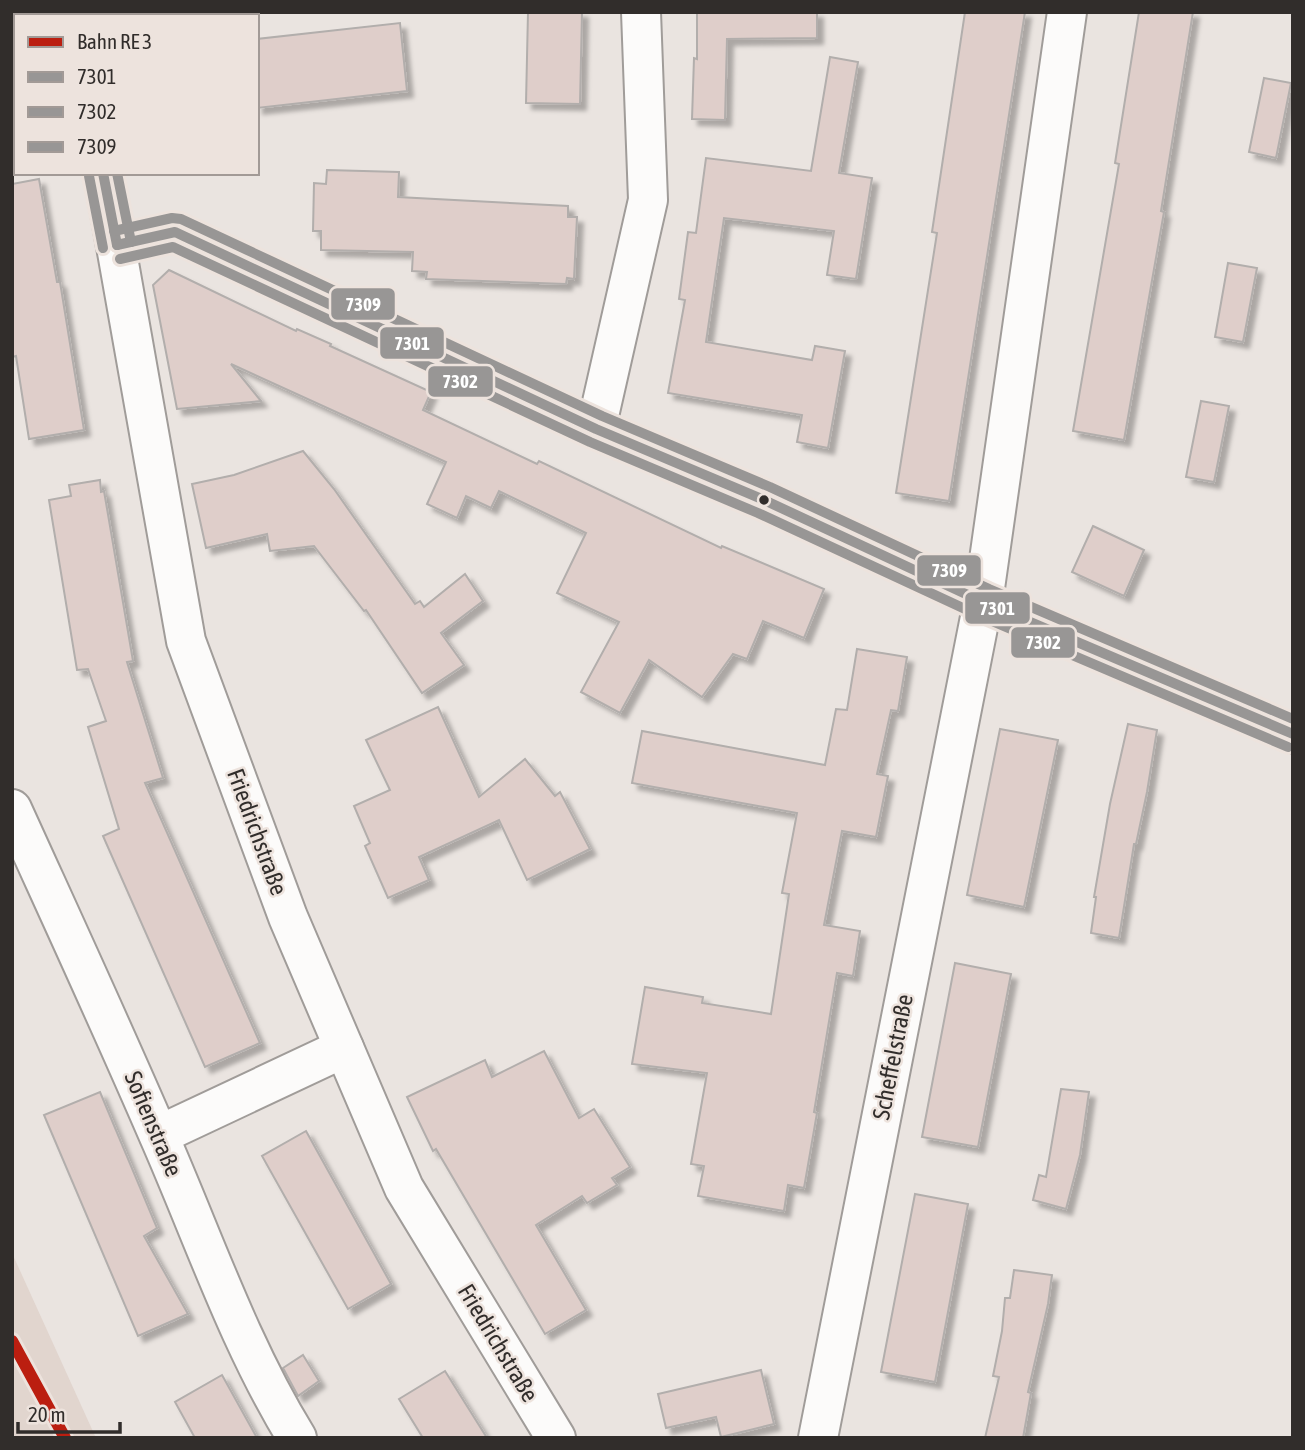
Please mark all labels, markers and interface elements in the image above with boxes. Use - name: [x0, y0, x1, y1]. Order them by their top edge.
- legend: [14, 14, 259, 175]
- text: Bahn RE 3: [77, 29, 152, 53]
- text: 7301: [77, 64, 116, 88]
- text: 7302: [77, 99, 116, 123]
- text: 7309: [77, 134, 116, 158]
- line badge: 7309: [330, 287, 396, 321]
- text: 7309: [345, 293, 381, 315]
- line badge: 7301: [379, 326, 445, 360]
- text: 7301: [394, 332, 430, 354]
- line badge: 7302: [427, 365, 494, 398]
- text: 7302: [442, 370, 478, 392]
- unlabelled marker: [757, 493, 771, 507]
- line badge: 7309: [916, 554, 982, 587]
- text: 7309: [931, 559, 967, 581]
- line badge: 7301: [964, 591, 1031, 625]
- text: 7301: [979, 597, 1015, 619]
- line badge: 7302: [1010, 626, 1076, 659]
- text: 7302: [1025, 631, 1061, 653]
- street label: Friedrichstraße: [222, 765, 293, 899]
- street label: Scheffelstraße: [867, 992, 918, 1122]
- street label: Sofienstraße: [119, 1067, 188, 1180]
- street label: Friedrichstraße: [453, 1279, 544, 1406]
- scale bar: [18, 1390, 119, 1434]
- text: 20 m: [28, 1402, 66, 1426]

